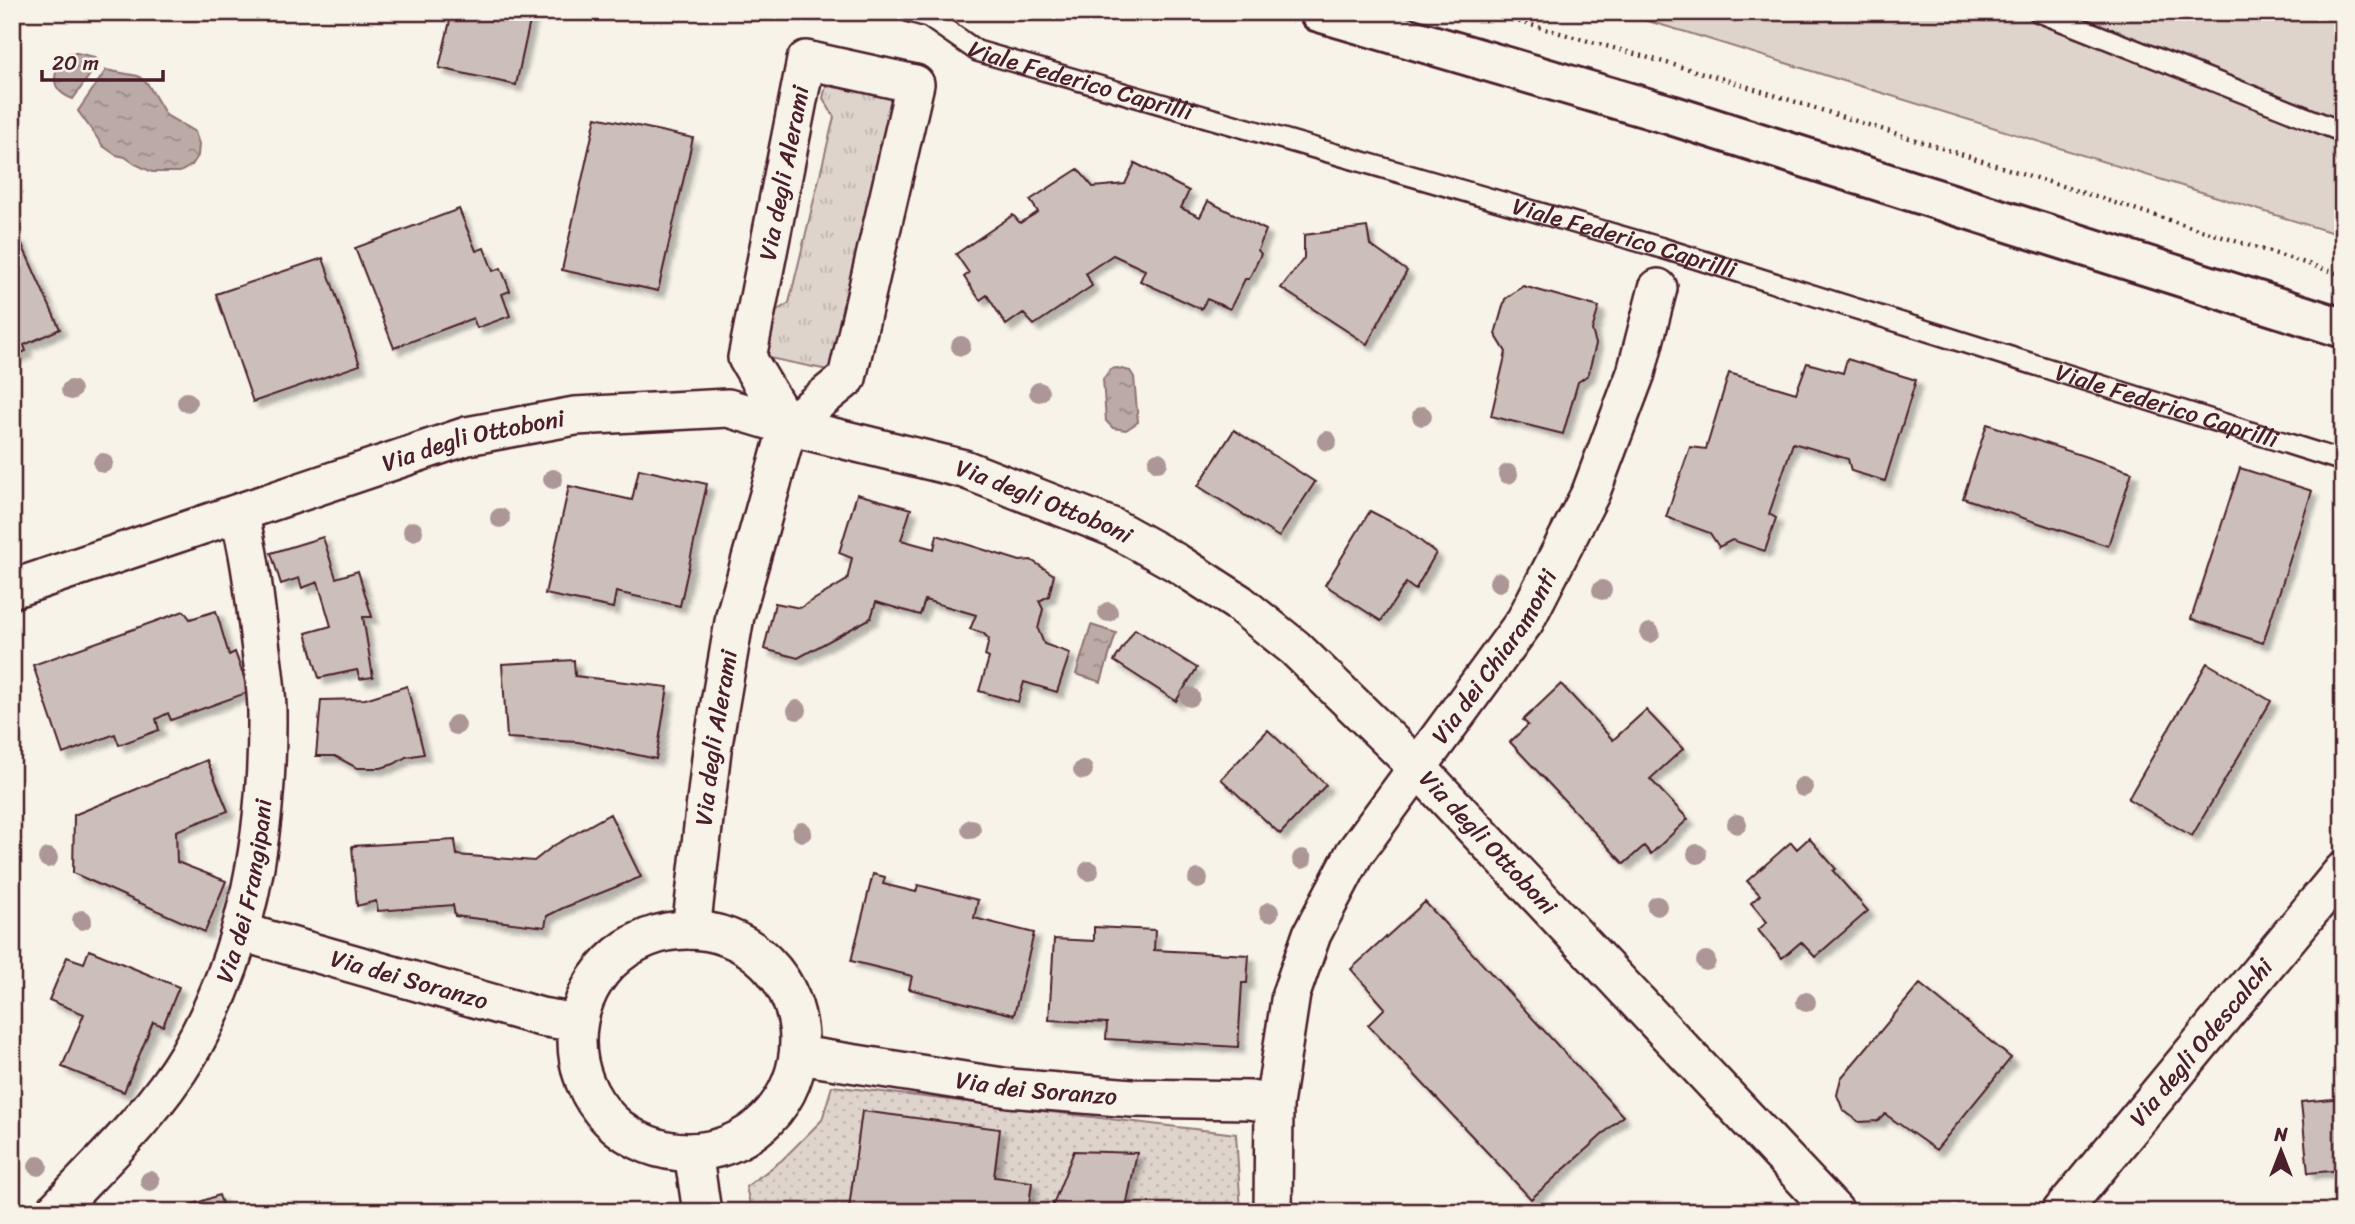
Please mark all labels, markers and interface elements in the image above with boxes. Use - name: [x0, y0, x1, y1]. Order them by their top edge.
- street label: Viale Federico Caprilli: [958, 29, 1199, 133]
- scale bar: [42, 38, 163, 82]
- text: 20 m: [52, 44, 99, 82]
- street label: Via degli Alerami: [746, 81, 822, 264]
- street label: Viale Federico Caprilli: [1507, 185, 1743, 291]
- street label: Viale Federico Caprilli: [2050, 351, 2285, 461]
- street label: Via degli Ottoboni: [376, 397, 569, 484]
- street label: Via degli Ottoboni: [952, 447, 1142, 556]
- street label: Via dei Chiaramonti: [1420, 561, 1569, 753]
- street label: Via degli Alerami: [682, 645, 750, 828]
- street label: Via degli Ottoboni: [1409, 760, 1569, 926]
- street label: Via dei Frangipani: [203, 796, 285, 989]
- street label: Via dei Soranzo: [326, 937, 493, 1022]
- street label: Via degli Odescalchi: [2118, 948, 2285, 1136]
- street label: Via dei Soranzo: [953, 1059, 1119, 1118]
- north arrow: [2246, 1116, 2316, 1186]
- text: N: [2273, 1118, 2288, 1151]

